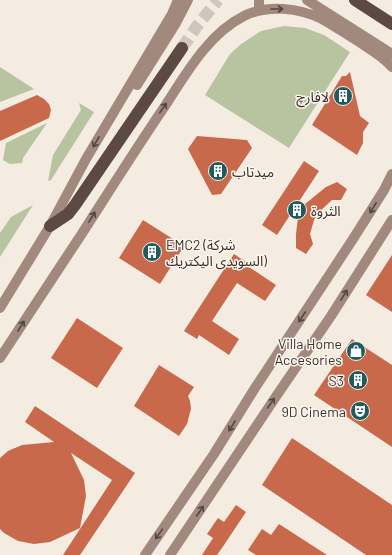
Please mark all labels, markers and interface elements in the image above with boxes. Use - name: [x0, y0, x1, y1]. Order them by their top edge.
- one-way arrow: [270, 5, 283, 13]
- building icon: لافارﭺ: [332, 85, 354, 107]
- place label: لافارﭺ: [296, 88, 329, 108]
- one-way arrow: [159, 103, 167, 114]
- one-way arrow: [91, 136, 99, 148]
- building icon: ميدتاب: [207, 160, 229, 182]
- place label: ميدتاب: [232, 163, 274, 180]
- building icon: الثروة: [286, 199, 308, 221]
- place label: الثروة: [311, 202, 341, 220]
- one-way arrow: [368, 202, 376, 214]
- one-way arrow: [88, 212, 96, 223]
- place label: EMC2 (شركة السويدى اليكتريك): [166, 236, 267, 270]
- building icon: EMC2 (شركة السويدى اليكتريك): [141, 241, 163, 263]
- one-way arrow: [341, 289, 349, 301]
- one-way arrow: [297, 311, 305, 323]
- one-way arrow: [17, 320, 25, 331]
- place label: Villa Home Accesories: [275, 335, 342, 368]
- shop icon: Villa Home Accesories: [345, 340, 367, 362]
- building icon: S3: [347, 369, 369, 391]
- place label: S3: [329, 372, 344, 389]
- one-way arrow: [267, 397, 276, 408]
- theatre icon: 9D Cinema: [349, 400, 371, 422]
- place label: 9D Cinema: [282, 403, 346, 420]
- one-way arrow: [227, 420, 235, 432]
- one-way arrow: [196, 505, 204, 517]
- one-way arrow: [155, 529, 163, 540]

